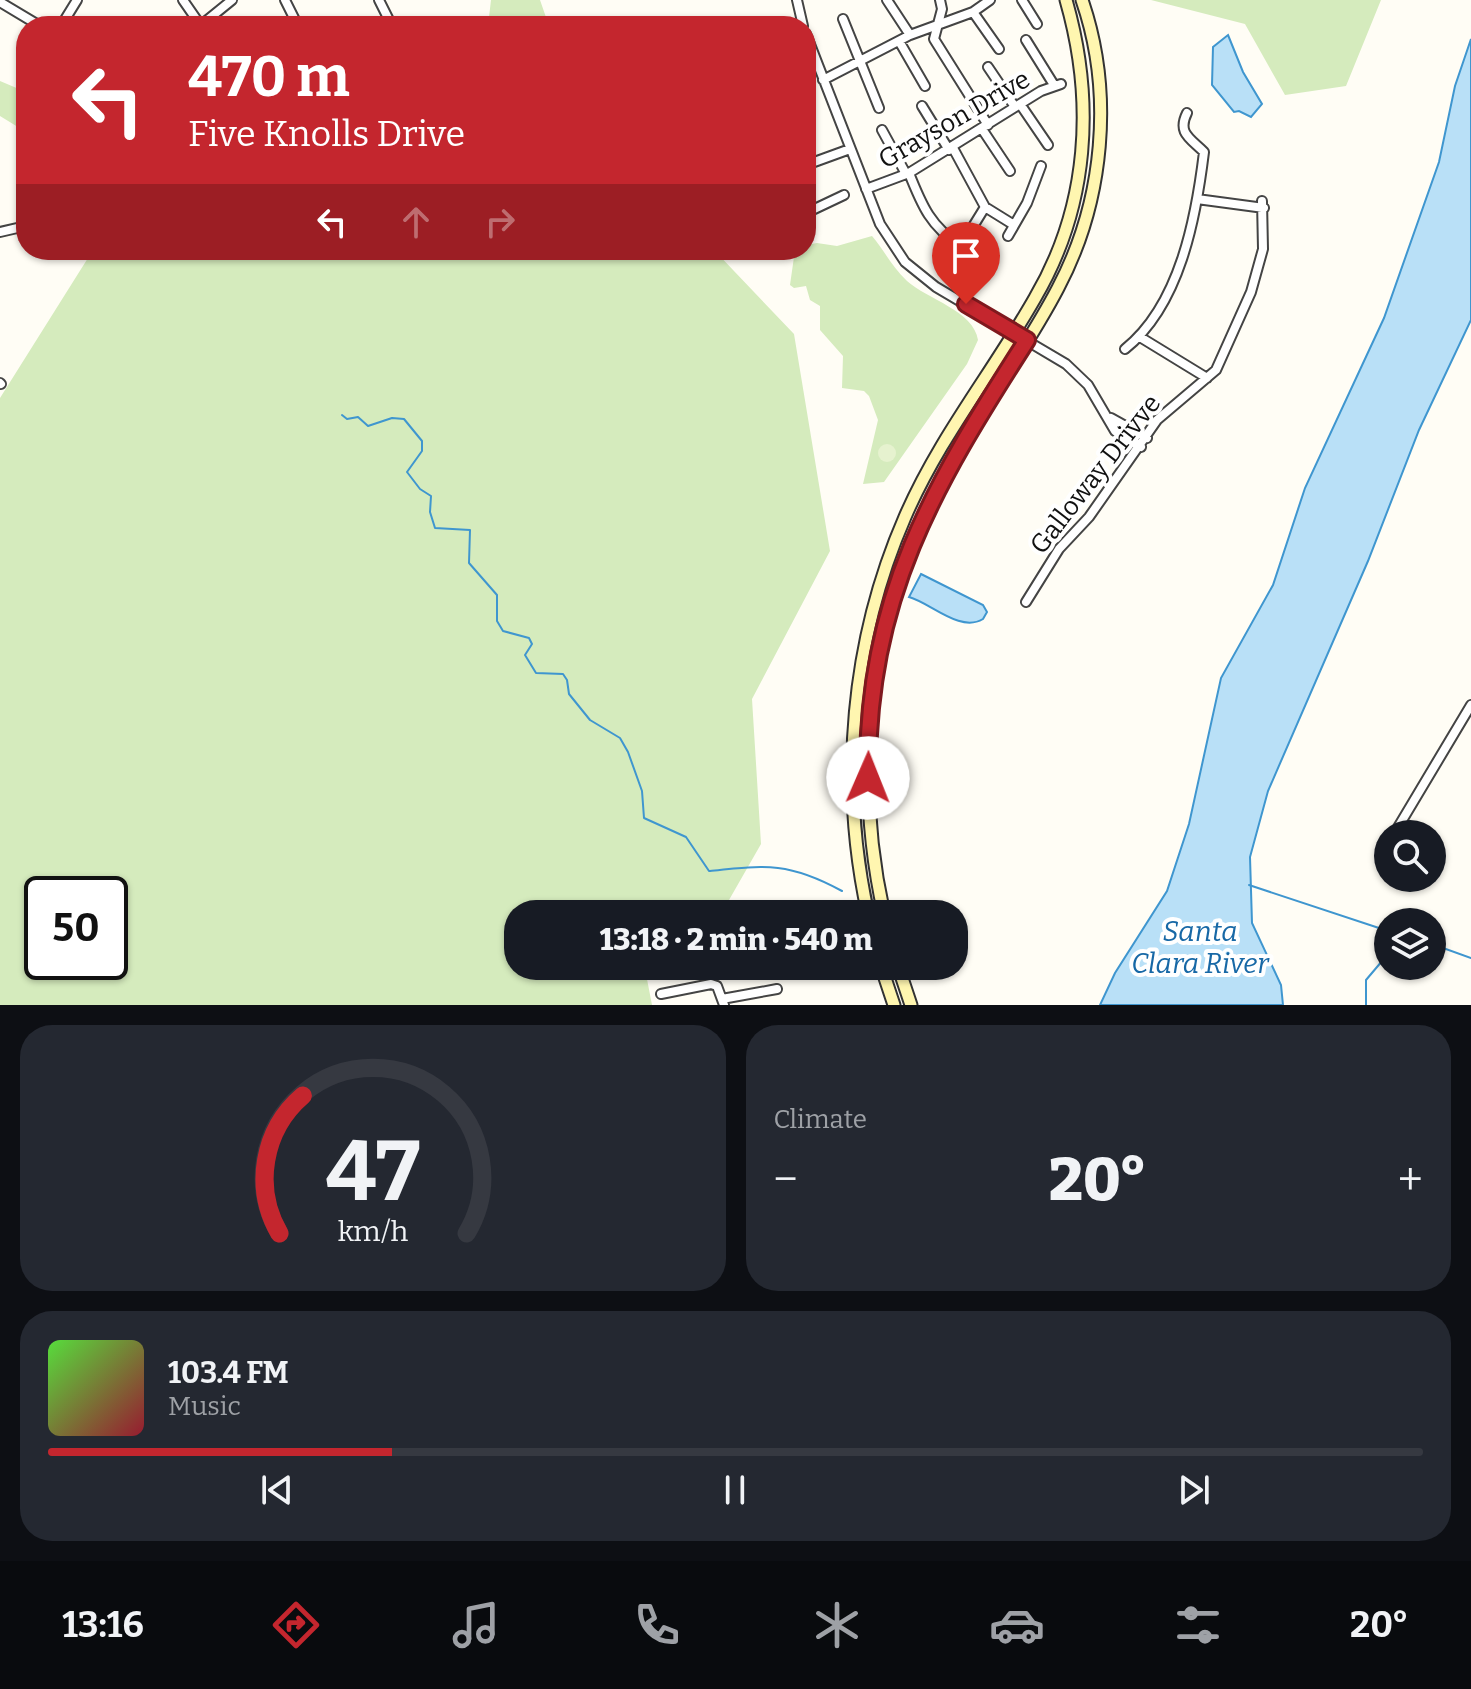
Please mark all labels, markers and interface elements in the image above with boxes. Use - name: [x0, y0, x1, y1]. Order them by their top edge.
- text: 470 m: [188, 44, 350, 111]
- icon: left: [56, 48, 160, 152]
- street label: Grayson Drive: [873, 64, 1035, 175]
- text: Five Knolls Drive: [188, 112, 465, 156]
- icon: left: [310, 200, 354, 244]
- icon: ahead: [394, 200, 438, 244]
- icon: right: [478, 200, 522, 244]
- pin: [932, 222, 1000, 304]
- icon: arrive: [944, 234, 988, 278]
- street label: Galloway Drivve: [1024, 389, 1167, 560]
- position arrow: [826, 736, 910, 820]
- map controls: [1374, 820, 1446, 980]
- button: search: [1374, 820, 1446, 892]
- speed limit sign: 50: [24, 876, 128, 980]
- button: layers: [1374, 908, 1446, 980]
- water label: Santa Clara River: [1131, 915, 1270, 980]
- text: 13:18 · 2 min · 540 m: [600, 922, 872, 958]
- text: Climate: [774, 1104, 867, 1135]
- text: 47: [326, 1122, 420, 1222]
- text: 20°: [1049, 1144, 1147, 1216]
- text: −: [774, 1153, 798, 1206]
- text: +: [1398, 1153, 1423, 1206]
- text: km/h: [337, 1214, 408, 1249]
- text: 103.4 FM: [168, 1355, 289, 1391]
- text: Music: [168, 1391, 241, 1422]
- icon: previous: [255, 1468, 299, 1512]
- icon: pause: [713, 1468, 757, 1512]
- icon: next: [1172, 1468, 1216, 1512]
- icon: directions: [268, 1597, 324, 1653]
- icon: music: [448, 1597, 504, 1653]
- icon: phone: [629, 1597, 685, 1653]
- icon: climate: [809, 1597, 865, 1653]
- icon: car: [989, 1597, 1045, 1653]
- icon: filters: [1170, 1597, 1226, 1653]
- text: 13:16: [62, 1603, 144, 1647]
- text: 20°: [1350, 1603, 1409, 1647]

